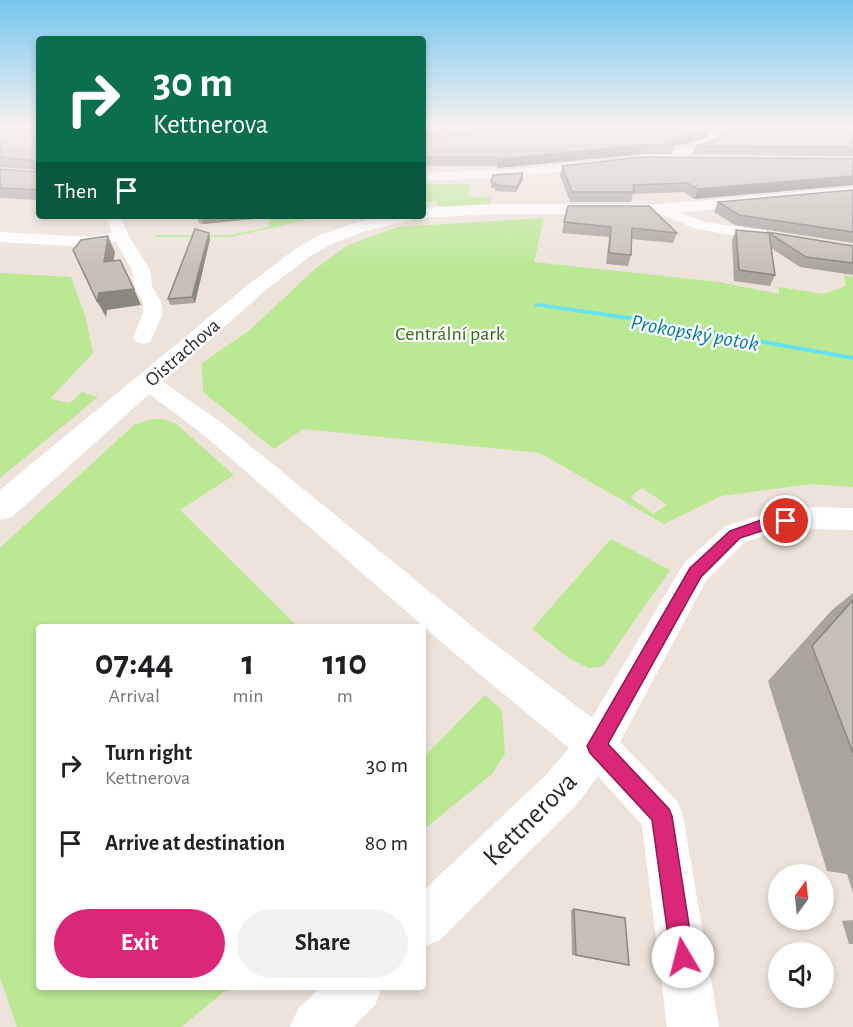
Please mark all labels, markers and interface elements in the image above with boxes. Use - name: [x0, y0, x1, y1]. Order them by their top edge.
- icon: right: [54, 60, 132, 138]
- text: 30 m: [153, 62, 233, 104]
- text: Kettnerova: [153, 111, 268, 138]
- icon: arrive: [110, 174, 143, 207]
- text: Then: [54, 180, 98, 202]
- water label: Prokopský potok: [629, 311, 761, 356]
- street label: Oistrachova: [141, 315, 224, 390]
- park label: Centrální park: [395, 324, 505, 344]
- pin: [760, 495, 811, 546]
- icon: arrive: [769, 504, 802, 537]
- text: 07:44: [95, 645, 174, 681]
- text: 1: [242, 645, 255, 681]
- text: 110: [322, 645, 367, 681]
- text: Arrival: [109, 686, 160, 706]
- text: min: [232, 686, 264, 706]
- text: m: [337, 686, 353, 706]
- text: Turn right: [105, 742, 192, 764]
- icon: right: [54, 749, 87, 782]
- text: 30 m: [366, 754, 408, 776]
- street label: Kettnerova: [478, 767, 583, 872]
- text: Kettnerova: [105, 768, 190, 788]
- icon: arrive: [54, 827, 87, 860]
- text: Arrive at destination: [105, 832, 285, 854]
- text: 80 m: [365, 832, 408, 854]
- north arrow: [768, 864, 834, 930]
- map controls: [768, 864, 834, 1008]
- button: Exit: [54, 909, 225, 978]
- button: Share: [237, 909, 408, 978]
- position arrow: [651, 925, 715, 989]
- button: sound: [768, 942, 834, 1008]

